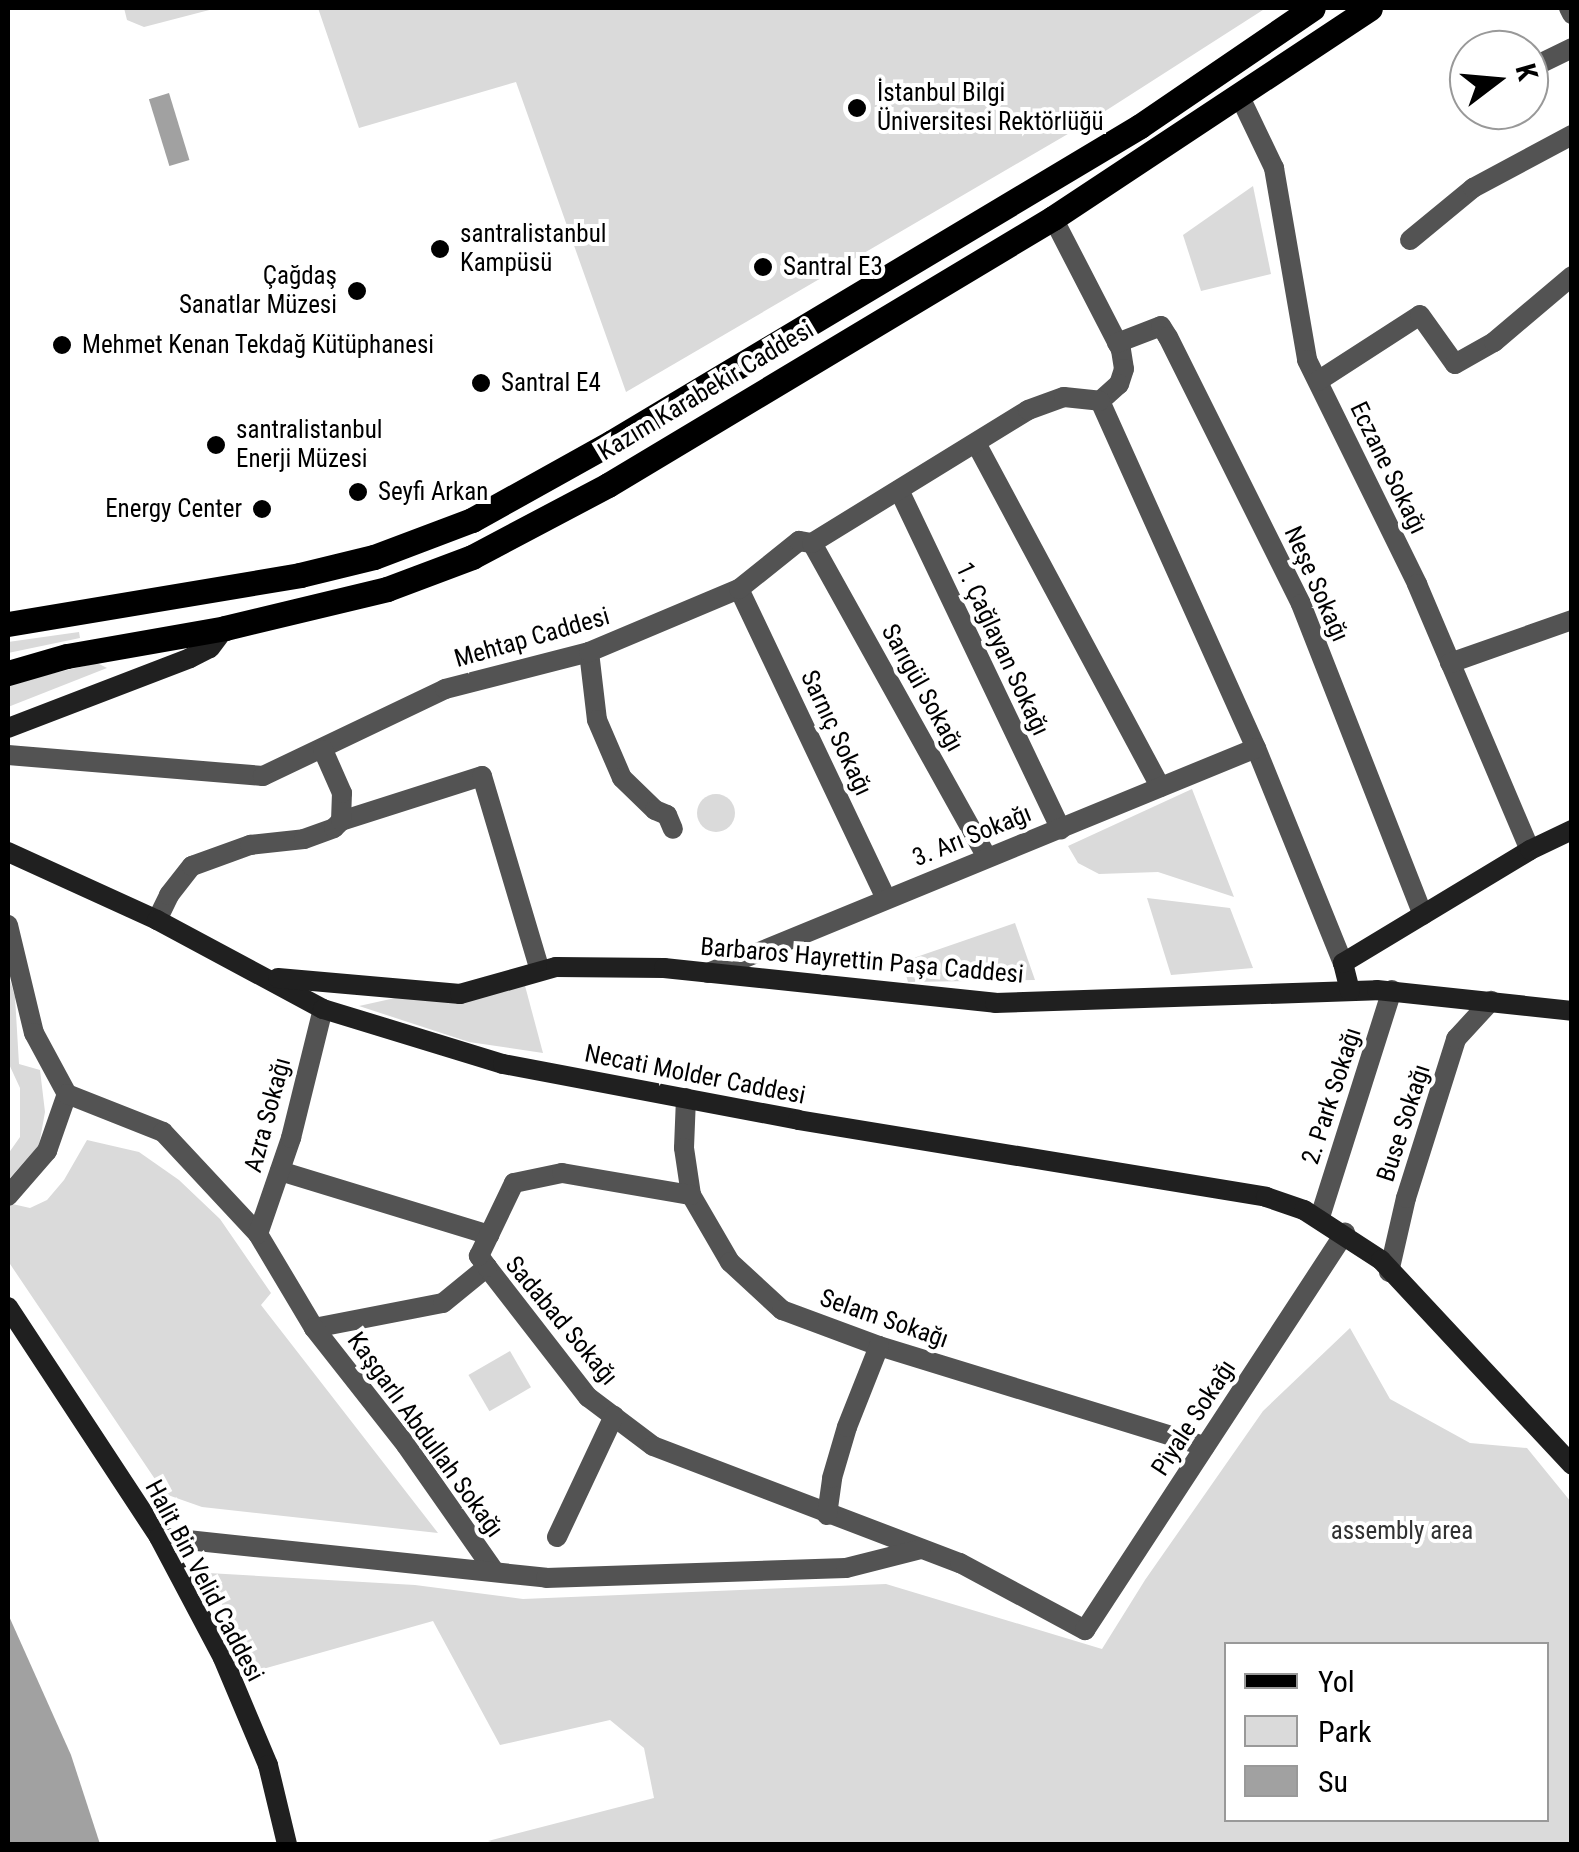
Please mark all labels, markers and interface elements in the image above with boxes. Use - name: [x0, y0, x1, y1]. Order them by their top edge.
- north arrow: [1449, 30, 1549, 130]
- text: K: [1508, 60, 1544, 84]
- place label: İstanbul Bilgi Üniversitesi Rektörlüğü: [877, 79, 1104, 138]
- marker: İstanbul Bilgi Üniversitesi Rektörlüğü: [846, 97, 868, 119]
- place label: santralistanbul Kampüsü: [460, 220, 606, 279]
- marker: santralistanbul Kampüsü: [429, 238, 451, 260]
- place label: Santral E3: [783, 252, 883, 282]
- marker: Santral E3: [752, 256, 774, 278]
- place label: Çağdaş Sanatlar Müzesi: [179, 262, 337, 321]
- marker: Çağdaş Sanatlar Müzesi: [346, 280, 368, 302]
- street label: Kazım Karabekir Caddesi: [593, 315, 819, 467]
- place label: Mehmet Kenan Tekdağ Kütüphanesi: [82, 330, 435, 360]
- marker: Mehmet Kenan Tekdağ Kütüphanesi: [51, 334, 73, 356]
- place label: Santral E4: [501, 368, 601, 398]
- marker: Santral E4: [470, 372, 492, 394]
- street label: Eczane Sokağı: [1343, 397, 1433, 539]
- place label: santralistanbul Enerji Müzesi: [236, 416, 382, 475]
- marker: santralistanbul Enerji Müzesi: [205, 434, 227, 456]
- place label: Seyfi Arkan: [378, 477, 488, 507]
- marker: Seyfi Arkan: [347, 481, 369, 503]
- place label: Energy Center: [105, 494, 242, 524]
- marker: Energy Center: [251, 498, 273, 520]
- street label: Neşe Sokağı: [1277, 522, 1355, 646]
- street label: 1. Çağlayan Sokağı: [949, 558, 1055, 740]
- street label: Mehtap Caddesi: [451, 602, 613, 674]
- street label: Sarıgül Sokağı: [875, 619, 969, 757]
- street label: Sarnıç Sokağı: [794, 666, 878, 800]
- street label: 3. Arı Sokağı: [908, 799, 1036, 873]
- street label: Barbaros Hayrettin Paşa Caddesi: [699, 932, 1025, 990]
- street label: 2. Park Sokağı: [1296, 1024, 1368, 1168]
- street label: Necati Molder Caddesi: [582, 1039, 808, 1111]
- street label: Azra Sokağı: [238, 1054, 298, 1176]
- street label: Buse Sokağı: [1371, 1061, 1437, 1185]
- street label: Sadabad Sokağı: [498, 1251, 624, 1391]
- street label: Selam Sokağı: [816, 1283, 952, 1355]
- street label: Kaşgarlı Abdullah Sokağı: [341, 1327, 509, 1543]
- street label: Piyale Sokağı: [1145, 1354, 1243, 1482]
- street label: Halit Bin Velid Caddesi: [138, 1475, 270, 1687]
- park label: assembly area: [1331, 1516, 1473, 1546]
- legend: [1224, 1642, 1549, 1822]
- text: Yol: [1318, 1664, 1355, 1699]
- text: Park: [1318, 1714, 1372, 1749]
- text: Su: [1318, 1764, 1348, 1799]

